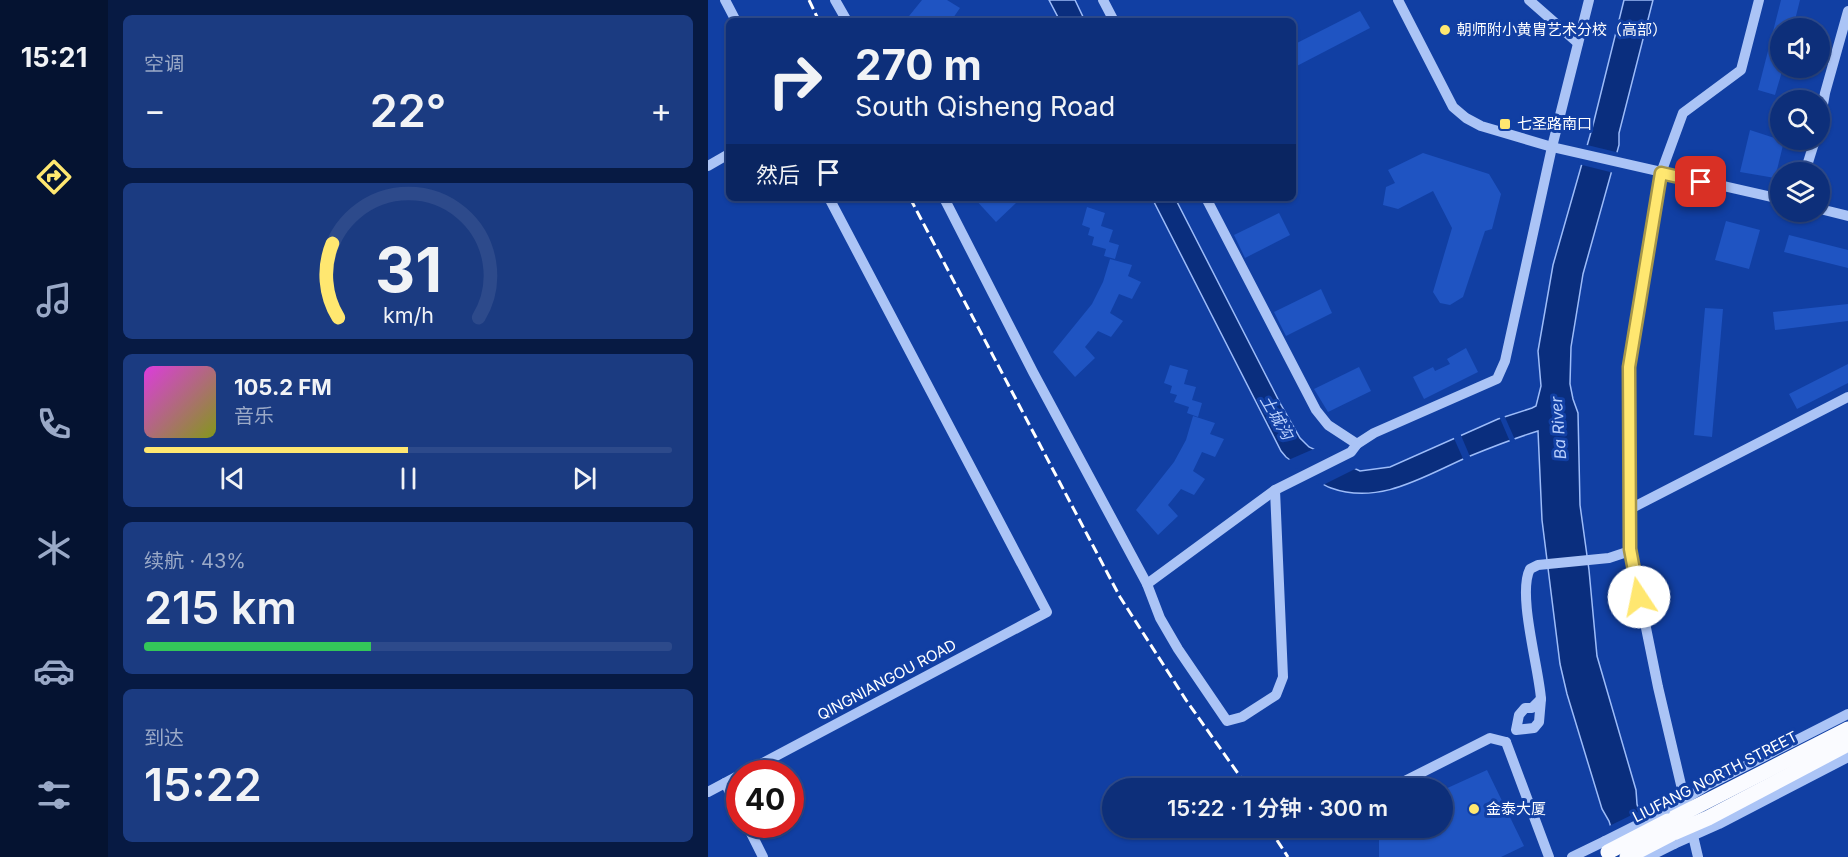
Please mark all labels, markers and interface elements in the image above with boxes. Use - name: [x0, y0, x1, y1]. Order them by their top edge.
- map controls: [1770, 18, 1830, 222]
- button: sound: [1770, 18, 1830, 78]
- place label: 朝师附小黄胄艺术分校（高部）: [1457, 20, 1667, 39]
- marker: 朝师附小黄胄艺术分校（高部）: [1438, 23, 1452, 37]
- text: 270 m: [855, 39, 982, 90]
- text: 15:21: [21, 41, 87, 74]
- icon: right: [756, 42, 834, 120]
- text: 空调: [144, 52, 184, 76]
- text: 22°: [370, 83, 446, 138]
- text: −: [144, 90, 166, 130]
- text: +: [650, 90, 672, 130]
- text: South Qisheng Road: [855, 90, 1115, 123]
- button: search: [1770, 90, 1830, 150]
- place label: 七圣路南口: [1517, 114, 1592, 133]
- marker: 七圣路南口: [1498, 117, 1512, 131]
- icon: directions: [33, 156, 75, 198]
- icon: arrive: [812, 156, 845, 189]
- pin: [1675, 156, 1726, 207]
- text: 然后: [756, 162, 800, 188]
- button: layers: [1770, 162, 1830, 222]
- icon: arrive: [1684, 165, 1717, 198]
- text: 31: [374, 232, 442, 307]
- icon: music: [33, 279, 75, 321]
- text: km/h: [383, 302, 433, 328]
- text: 105.2 FM: [234, 374, 332, 400]
- water label: 土城沟: [1256, 391, 1299, 445]
- water label: Ba River: [1546, 395, 1570, 460]
- icon: phone: [33, 403, 75, 445]
- text: 音乐: [234, 404, 274, 428]
- icon: previous: [216, 462, 249, 495]
- icon: pause: [392, 462, 425, 495]
- icon: next: [568, 462, 601, 495]
- icon: climate: [33, 527, 75, 569]
- text: 续航 · 43%: [144, 549, 246, 573]
- position arrow: [1607, 565, 1671, 629]
- text: 215 km: [144, 580, 297, 635]
- street label: QINGNIANGOU ROAD: [814, 635, 960, 724]
- icon: car: [33, 650, 75, 692]
- text: 到达: [144, 726, 184, 750]
- street label: LIUFANG NORTH STREET: [1629, 727, 1800, 826]
- text: 15:22: [144, 757, 262, 812]
- speed limit sign: 40: [726, 760, 804, 838]
- icon: filters: [33, 774, 75, 816]
- text: 15:22 · 1 分钟 · 300 m: [1167, 795, 1388, 821]
- place label: 金泰大厦: [1486, 799, 1546, 818]
- marker: 金泰大厦: [1467, 802, 1481, 816]

